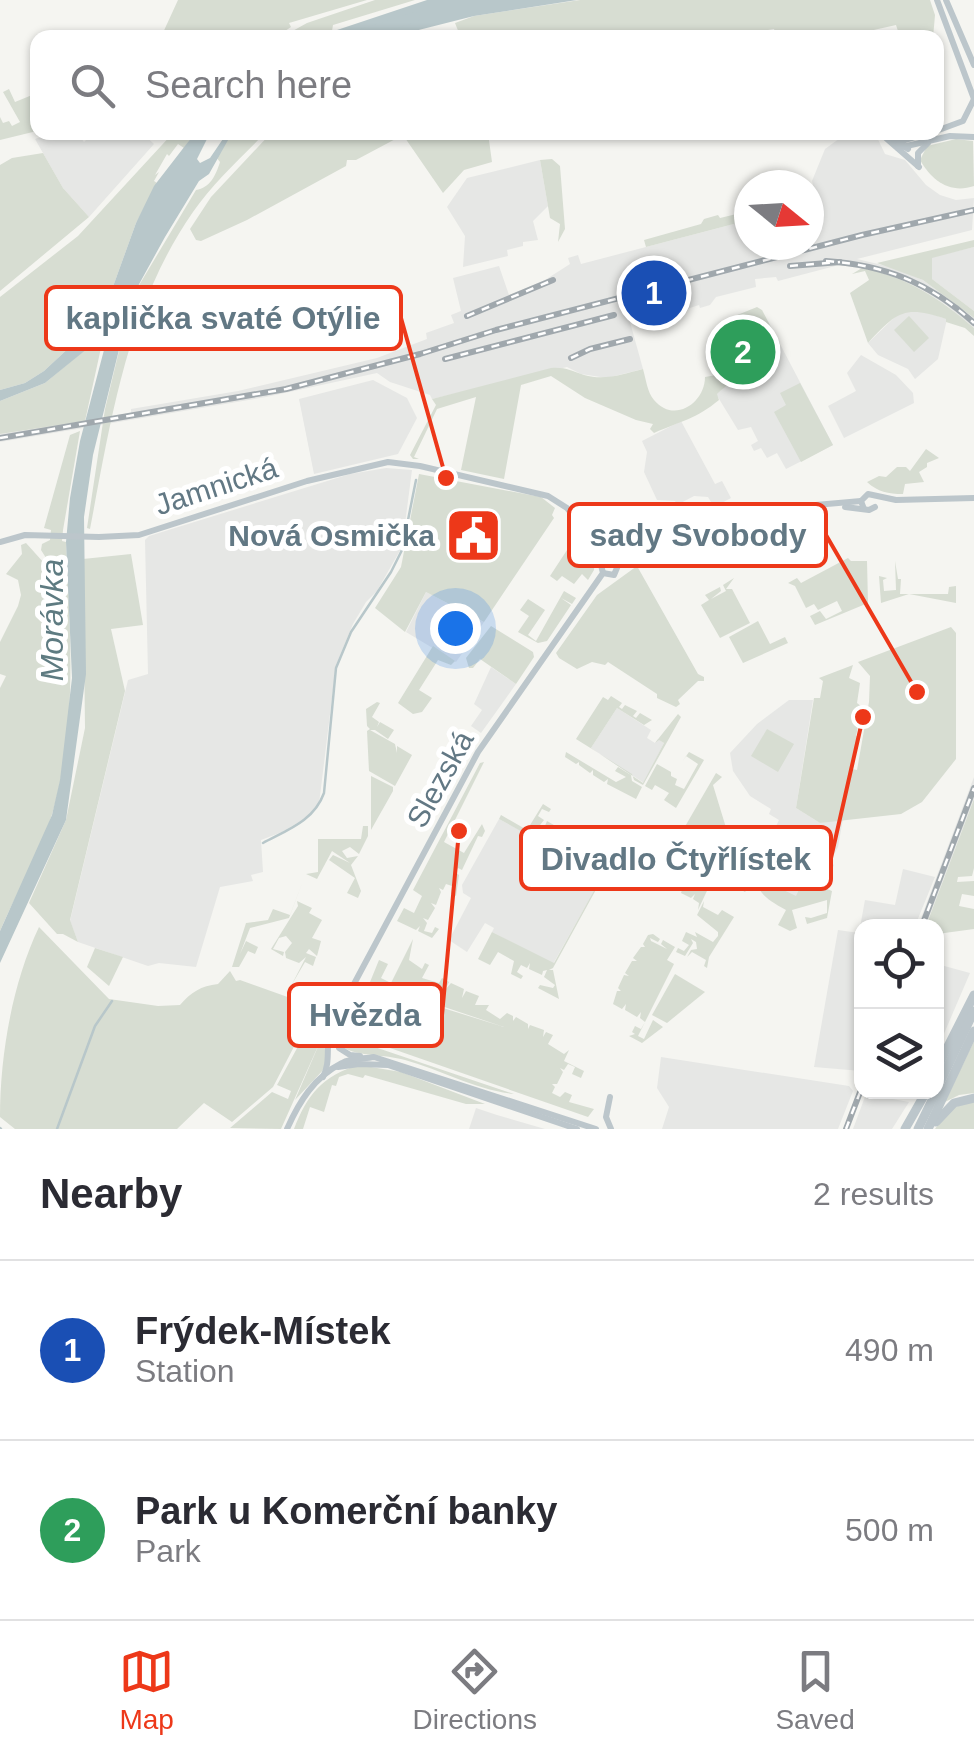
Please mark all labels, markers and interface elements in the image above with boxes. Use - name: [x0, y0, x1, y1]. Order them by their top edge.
- search box: [30, 30, 944, 140]
- icon: search: [65, 58, 120, 113]
- text: Search here: [145, 64, 352, 106]
- north arrow: [734, 170, 824, 260]
- pin: 1: [622, 256, 686, 330]
- callout: kaplička svaté Otýlie: [46, 287, 401, 349]
- text: kaplička svaté Otýlie: [66, 300, 380, 336]
- pin: 2: [710, 314, 776, 390]
- street label: Jamnická: [151, 451, 282, 521]
- callout: sady Svobody: [569, 504, 826, 566]
- public building icon: Nová Osmička: [444, 505, 504, 565]
- text: sady Svobody: [590, 517, 807, 553]
- place label: Nová Osmička: [228, 519, 435, 552]
- water label: Morávka: [34, 559, 70, 681]
- your location: [430, 603, 481, 654]
- street label: Slezská: [400, 725, 480, 833]
- callout: Divadlo Čtyřlístek: [521, 827, 831, 889]
- text: Divadlo Čtyřlístek: [541, 841, 811, 877]
- map controls: [854, 919, 944, 1099]
- button: locate: [854, 919, 944, 1009]
- callout: Hvězda: [289, 984, 442, 1046]
- text: Hvězda: [309, 997, 421, 1033]
- button: layers: [854, 1009, 944, 1099]
- text: Nearby: [40, 1170, 182, 1217]
- text: 2 results: [813, 1176, 934, 1212]
- text: Frýdek-Místek: [135, 1310, 391, 1352]
- text: 1: [64, 1332, 81, 1368]
- text: 490 m: [845, 1332, 934, 1368]
- text: Station: [135, 1353, 235, 1389]
- text: Park u Komerční banky: [135, 1490, 557, 1532]
- text: 2: [64, 1512, 81, 1548]
- text: 500 m: [845, 1512, 934, 1548]
- text: Park: [135, 1533, 201, 1569]
- tab: Map: [119, 1644, 174, 1736]
- tab: Directions: [413, 1644, 537, 1736]
- tab: Saved: [775, 1644, 855, 1736]

